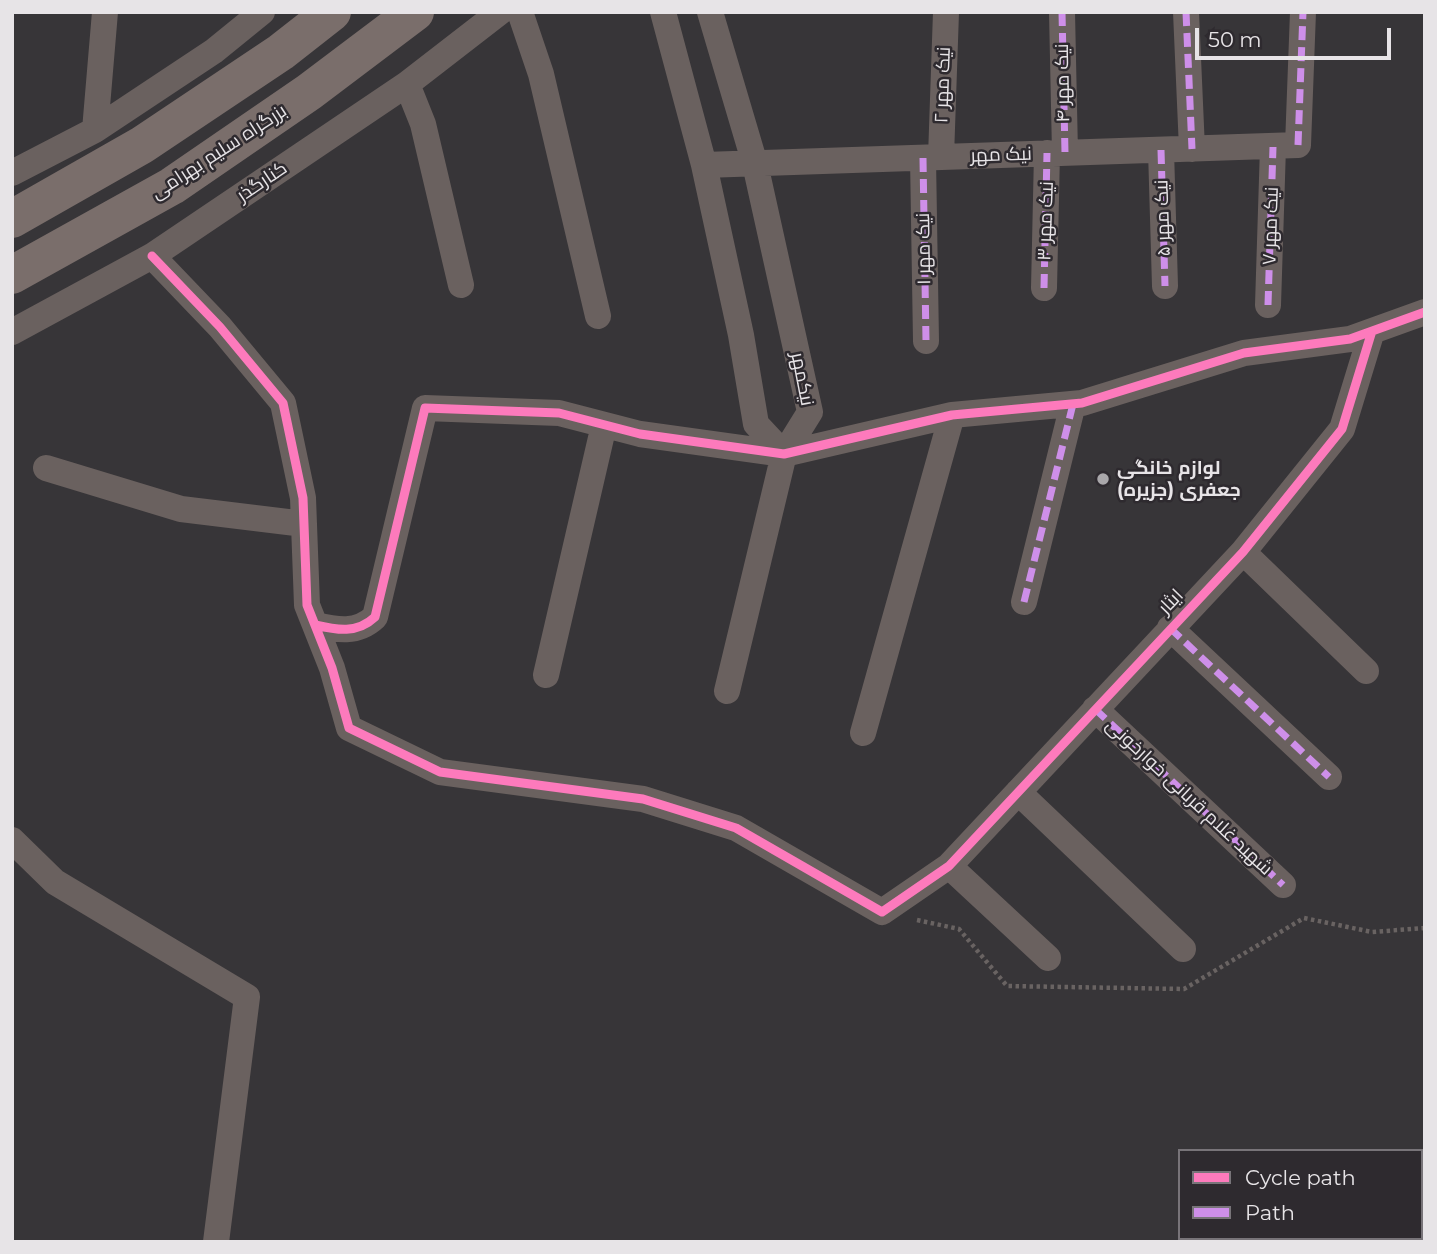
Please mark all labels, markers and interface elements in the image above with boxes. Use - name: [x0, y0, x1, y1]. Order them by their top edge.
- scale bar: [1199, 14, 1395, 58]
- text: 50 m: [1208, 27, 1262, 52]
- street label: نیک مهر ۴: [1051, 43, 1075, 123]
- street label: نیک مهر ۲: [930, 46, 956, 124]
- street label: بزرگراه سلیم بهرامی: [147, 100, 291, 204]
- street label: نیک مهر: [970, 143, 1032, 167]
- street label: کنارگذر: [232, 157, 292, 207]
- street label: نیک مهر ۵: [1150, 179, 1176, 257]
- street label: نیک مهر ۳: [1033, 181, 1059, 261]
- street label: نیک مهر ۷: [1258, 186, 1284, 266]
- street label: نیک مهر ۱: [912, 213, 936, 285]
- street label: نیکمهر: [786, 350, 818, 408]
- place label: لوازم خانگی جعفری (جزیره): [1117, 457, 1241, 501]
- marker: لوازم خانگی جعفری (جزیره): [1095, 471, 1111, 487]
- street label: ایثار: [1154, 585, 1188, 619]
- street label: شهید غلام قربانی خوارخونی: [1101, 714, 1277, 880]
- legend: [1178, 1149, 1423, 1240]
- text: Cycle path: [1245, 1165, 1356, 1190]
- text: Path: [1245, 1200, 1295, 1225]

